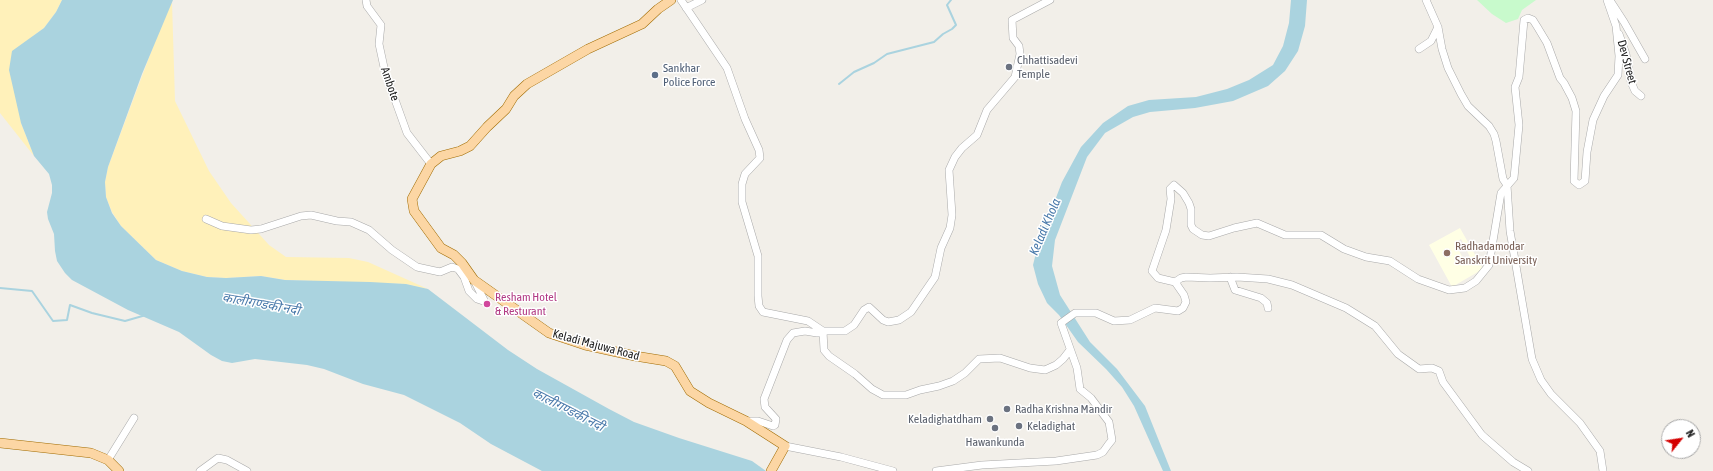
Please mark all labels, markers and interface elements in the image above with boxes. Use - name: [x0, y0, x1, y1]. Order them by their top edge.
- street label: Dev Street: [1614, 38, 1640, 86]
- place label: Chhattisadevi Temple: [1017, 53, 1078, 81]
- place label: Sankhar Police Force: [663, 61, 716, 89]
- marker: Chhattisadevi Temple: [1004, 62, 1014, 72]
- street label: Ambote: [378, 65, 402, 103]
- marker: Sankhar Police Force: [650, 70, 660, 80]
- water label: Keladi Khola: [1026, 196, 1064, 258]
- place label: Radhadamodar Sanskrit University: [1455, 239, 1537, 267]
- marker: Radhadamodar Sanskrit University: [1442, 248, 1452, 258]
- water label: कालीगण्डकी नदी: [221, 289, 301, 319]
- place label: Resham Hotel & Resturant: [495, 290, 557, 318]
- marker: Resham Hotel & Resturant: [482, 299, 492, 309]
- street label: Keladi Majuwa Road: [551, 326, 641, 364]
- water label: कालीगण्डकी नदी: [529, 385, 607, 435]
- place label: Radha Krishna Mandir: [1015, 402, 1112, 416]
- marker: Radha Krishna Mandir: [1002, 404, 1012, 414]
- place label: Keladighatdham: [908, 412, 982, 426]
- marker: Keladighatdham: [985, 414, 995, 424]
- place label: Keladighat: [1027, 419, 1075, 433]
- north arrow: [1661, 419, 1701, 459]
- marker: Keladighat: [1014, 421, 1024, 431]
- marker: Hawankunda: [990, 423, 1000, 433]
- text: N: [1684, 428, 1697, 439]
- place label: Hawankunda: [965, 435, 1025, 449]

